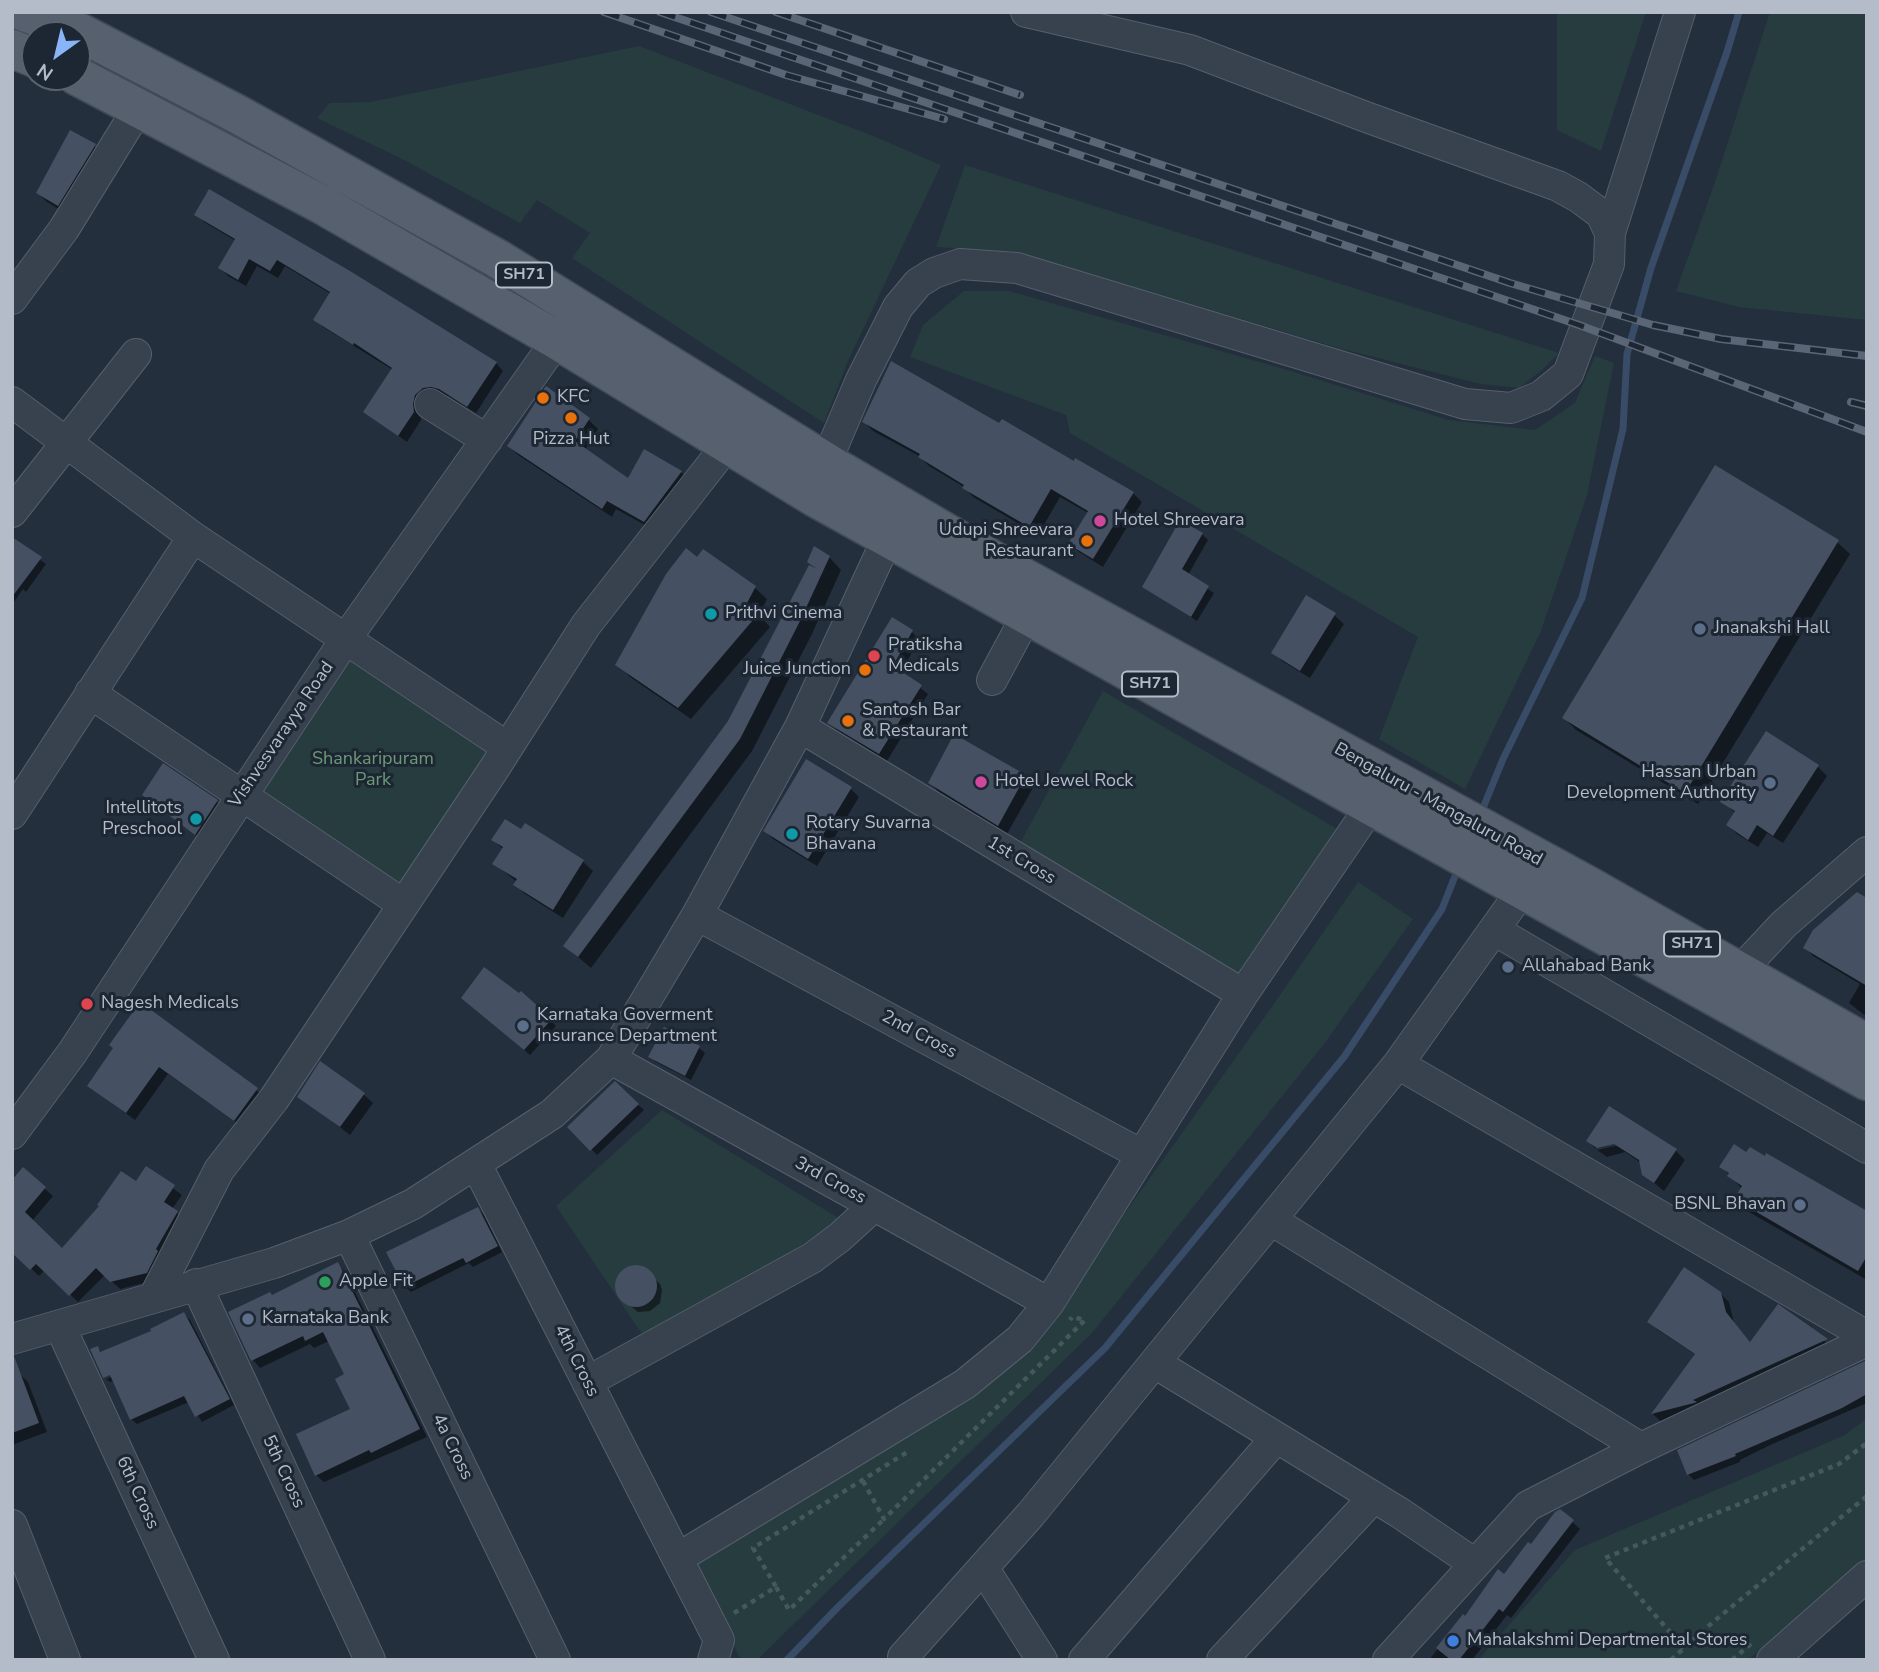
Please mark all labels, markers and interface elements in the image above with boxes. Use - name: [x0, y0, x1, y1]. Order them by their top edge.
- north arrow: [21, 21, 91, 91]
- text: N: [32, 57, 59, 87]
- road number: SH71: [496, 262, 552, 288]
- place label: KFC: [557, 387, 590, 409]
- marker: KFC: [535, 390, 551, 406]
- marker: Pizza Hut: [563, 410, 579, 426]
- place label: Pizza Hut: [533, 429, 609, 451]
- place label: Hotel Shreevara: [1114, 510, 1245, 532]
- marker: Hotel Shreevara: [1092, 513, 1108, 529]
- place label: Udupi Shreevara Restaurant: [939, 520, 1073, 562]
- marker: Udupi Shreevara Restaurant: [1079, 533, 1095, 549]
- place label: Prithvi Cinema: [725, 603, 842, 625]
- marker: Prithvi Cinema: [703, 606, 719, 622]
- place label: Jnanakshi Hall: [1714, 618, 1830, 640]
- marker: Jnanakshi Hall: [1692, 621, 1708, 637]
- place label: Pratiksha Medicals: [888, 635, 963, 678]
- marker: Pratiksha Medicals: [866, 648, 882, 664]
- street label: Vishvesvarayya Road: [225, 658, 339, 812]
- place label: Juice Junction: [743, 659, 851, 681]
- marker: Juice Junction: [857, 662, 873, 678]
- road number: SH71: [1122, 671, 1178, 696]
- place label: Santosh Bar & Restaurant: [862, 700, 967, 742]
- marker: Santosh Bar & Restaurant: [840, 713, 856, 729]
- street label: Bengaluru - Mangaluru Road: [1330, 739, 1546, 871]
- park label: Shankaripuram Park: [312, 749, 434, 792]
- place label: Hassan Urban Development Authority: [1567, 762, 1756, 804]
- place label: Hotel Jewel Rock: [995, 771, 1133, 793]
- marker: Hotel Jewel Rock: [973, 774, 989, 790]
- marker: Hassan Urban Development Authority: [1762, 775, 1778, 791]
- place label: Intellitots Preschool: [102, 798, 182, 840]
- marker: Intellitots Preschool: [188, 811, 204, 827]
- place label: Rotary Suvarna Bhavana: [806, 813, 930, 856]
- marker: Rotary Suvarna Bhavana: [784, 826, 800, 842]
- street label: 1st Cross: [983, 832, 1059, 890]
- road number: SH71: [1664, 932, 1720, 956]
- place label: Allahabad Bank: [1522, 956, 1651, 978]
- marker: Allahabad Bank: [1500, 959, 1516, 975]
- place label: Nagesh Medicals: [101, 993, 239, 1015]
- marker: Nagesh Medicals: [79, 996, 95, 1012]
- place label: Karnataka Goverment Insurance Department: [537, 1005, 717, 1048]
- street label: 2nd Cross: [878, 1006, 960, 1064]
- marker: Karnataka Goverment Insurance Department: [515, 1018, 531, 1034]
- street label: 3rd Cross: [791, 1153, 869, 1209]
- place label: BSNL Bhavan: [1674, 1194, 1786, 1216]
- marker: BSNL Bhavan: [1792, 1197, 1808, 1213]
- place label: Apple Fit: [339, 1271, 413, 1293]
- marker: Apple Fit: [317, 1274, 333, 1290]
- place label: Karnataka Bank: [262, 1308, 389, 1330]
- marker: Karnataka Bank: [240, 1311, 256, 1327]
- street label: 4th Cross: [549, 1321, 603, 1401]
- street label: 4a Cross: [427, 1410, 477, 1484]
- street label: 5th Cross: [257, 1432, 309, 1512]
- street label: 6th Cross: [111, 1453, 163, 1533]
- place label: Mahalakshmi Departmental Stores: [1467, 1630, 1747, 1652]
- marker: Mahalakshmi Departmental Stores: [1445, 1633, 1461, 1649]

